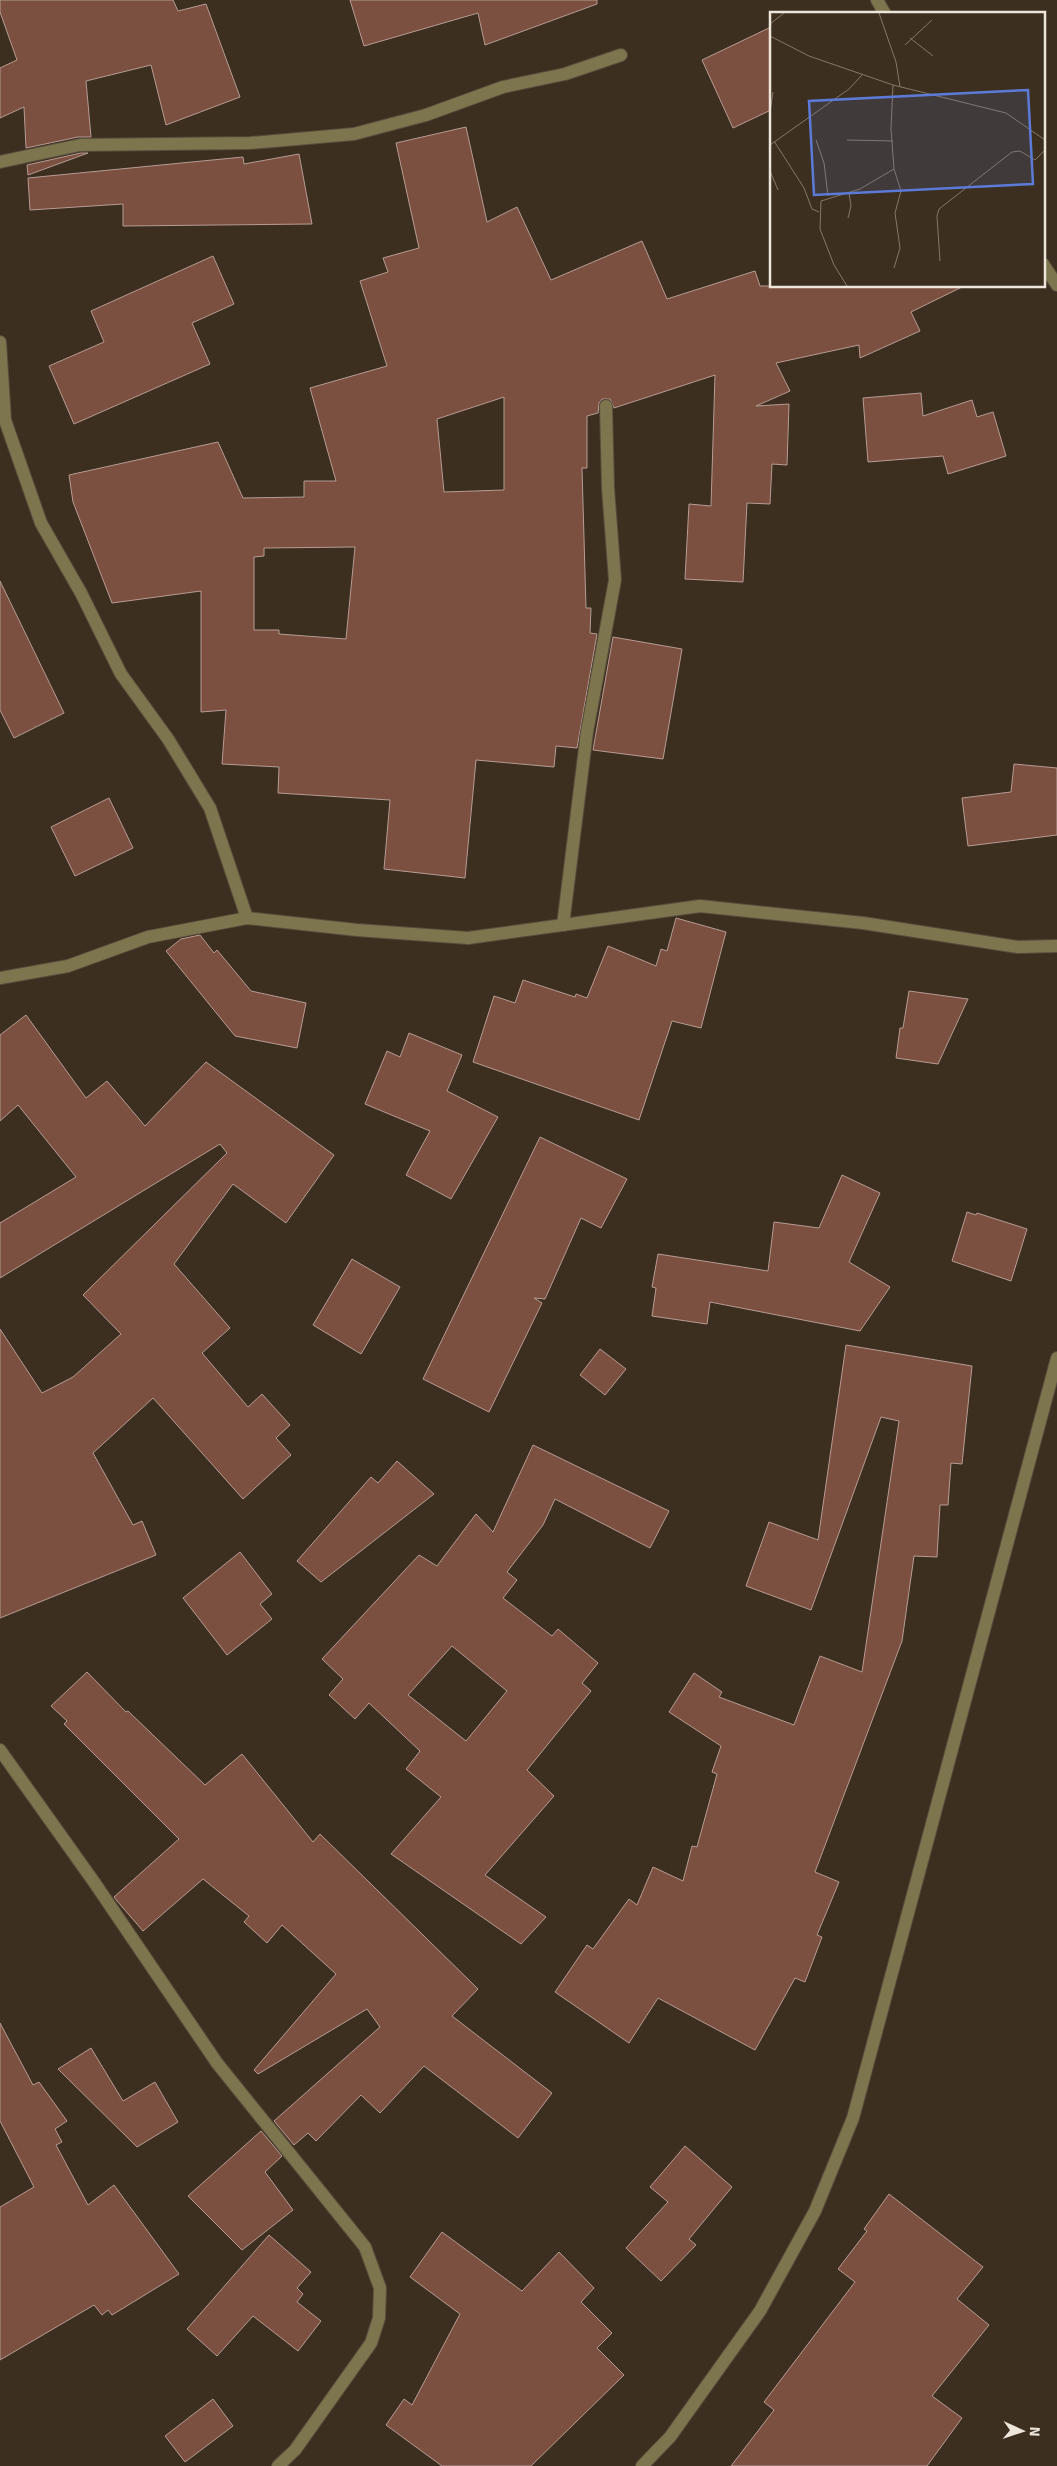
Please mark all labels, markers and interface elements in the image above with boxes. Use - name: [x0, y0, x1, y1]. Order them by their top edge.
- inset map: [770, 12, 1044, 288]
- north arrow: [997, 2406, 1047, 2456]
- text: N: [1026, 2426, 1043, 2437]

